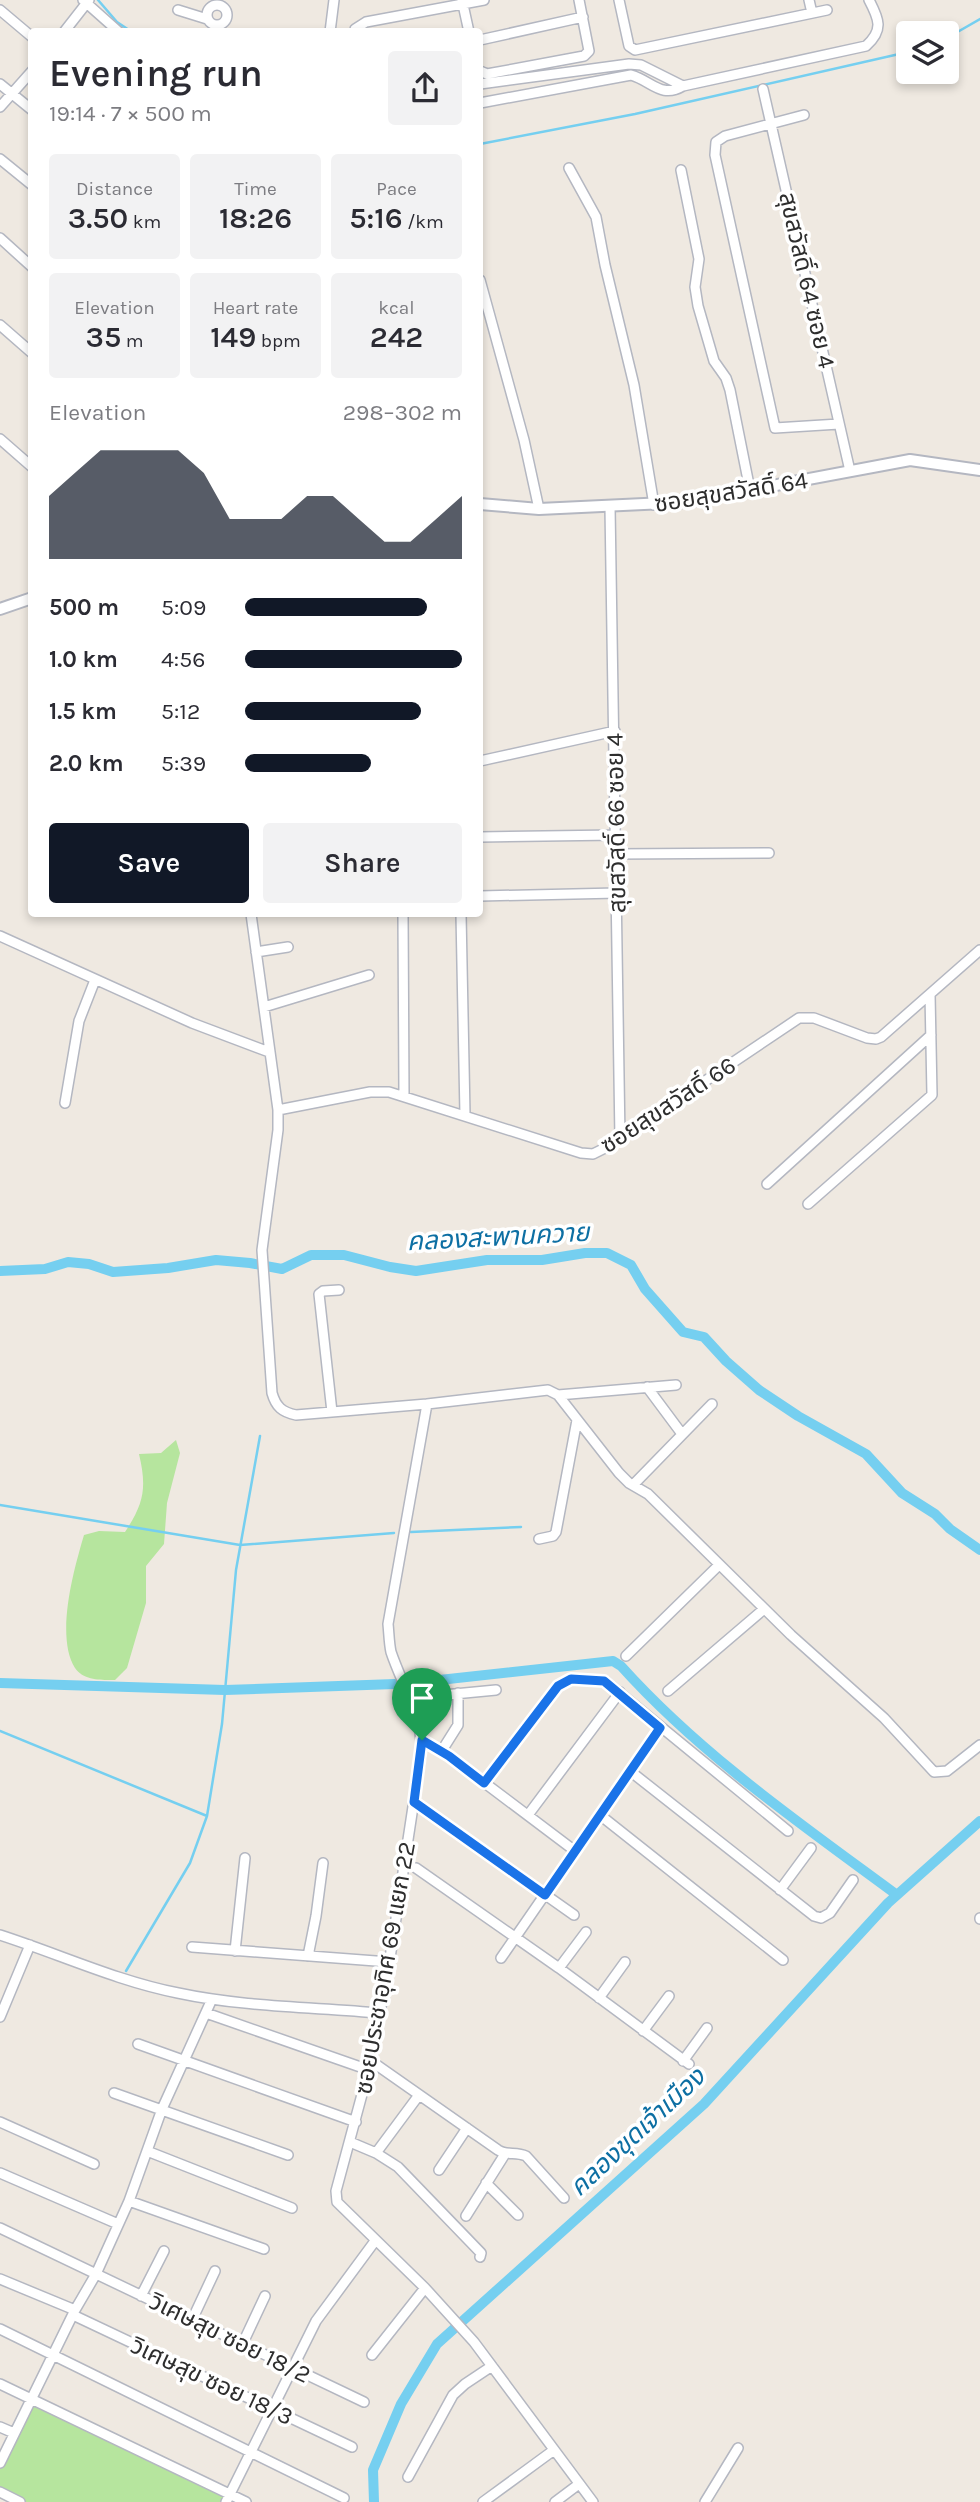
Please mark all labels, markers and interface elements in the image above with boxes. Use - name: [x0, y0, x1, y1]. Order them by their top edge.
- map controls: [896, 21, 959, 84]
- button: layers: [896, 21, 959, 84]
- text: Evening run: [49, 51, 263, 96]
- button: share: [388, 51, 462, 125]
- text: 19:14 · 7 × 500 m: [49, 100, 212, 127]
- text: Distance: [76, 178, 153, 200]
- text: Time: [234, 178, 277, 200]
- text: Pace: [376, 178, 417, 200]
- street label: สุขสวัสดิ์ 64 ซอย 4: [772, 189, 841, 371]
- text: 3.50: [68, 200, 128, 236]
- text: 18:26: [219, 200, 292, 236]
- text: 5:16: [349, 200, 403, 236]
- text: km: [128, 211, 161, 233]
- text: /km: [403, 211, 444, 233]
- text: Elevation: [74, 297, 155, 319]
- text: Heart rate: [213, 297, 298, 319]
- text: kcal: [378, 297, 415, 319]
- text: 35: [85, 319, 121, 355]
- text: 149: [210, 319, 256, 355]
- text: 242: [370, 319, 423, 355]
- text: m: [121, 330, 144, 352]
- text: bpm: [256, 330, 301, 352]
- text: Elevation: [49, 399, 146, 426]
- text: 298–302 m: [343, 399, 462, 426]
- street label: ซอยสุขสวัสดิ์ 64: [652, 465, 810, 519]
- text: 500 m: [49, 594, 119, 621]
- text: 5:09: [161, 594, 206, 621]
- text: 1.0 km: [49, 646, 118, 673]
- text: 4:56: [161, 646, 205, 673]
- text: 1.5 km: [49, 698, 117, 725]
- text: 5:12: [161, 698, 200, 725]
- street label: สุขสวัสดิ์ 66 ซอย 4: [600, 733, 633, 913]
- text: 2.0 km: [49, 750, 124, 777]
- text: 5:39: [161, 750, 206, 777]
- button: Save: [49, 823, 249, 903]
- button: Share: [263, 823, 462, 903]
- street label: ซอยสุขสวัสดิ์ 66: [595, 1050, 741, 1160]
- water label: คลองสะพานควาย: [406, 1217, 592, 1257]
- pin: [392, 1668, 452, 1740]
- icon: arrive: [403, 1679, 441, 1717]
- street label: ซอยประชาอุทิศ 69 แยก 22: [349, 1839, 422, 2097]
- water label: คลองขุดเจ้าเมือง: [563, 2061, 712, 2203]
- street label: วิเศษสุข ซอย 18/2: [144, 2286, 315, 2390]
- street label: วิเศษสุข ซอย 18/3: [125, 2331, 298, 2432]

